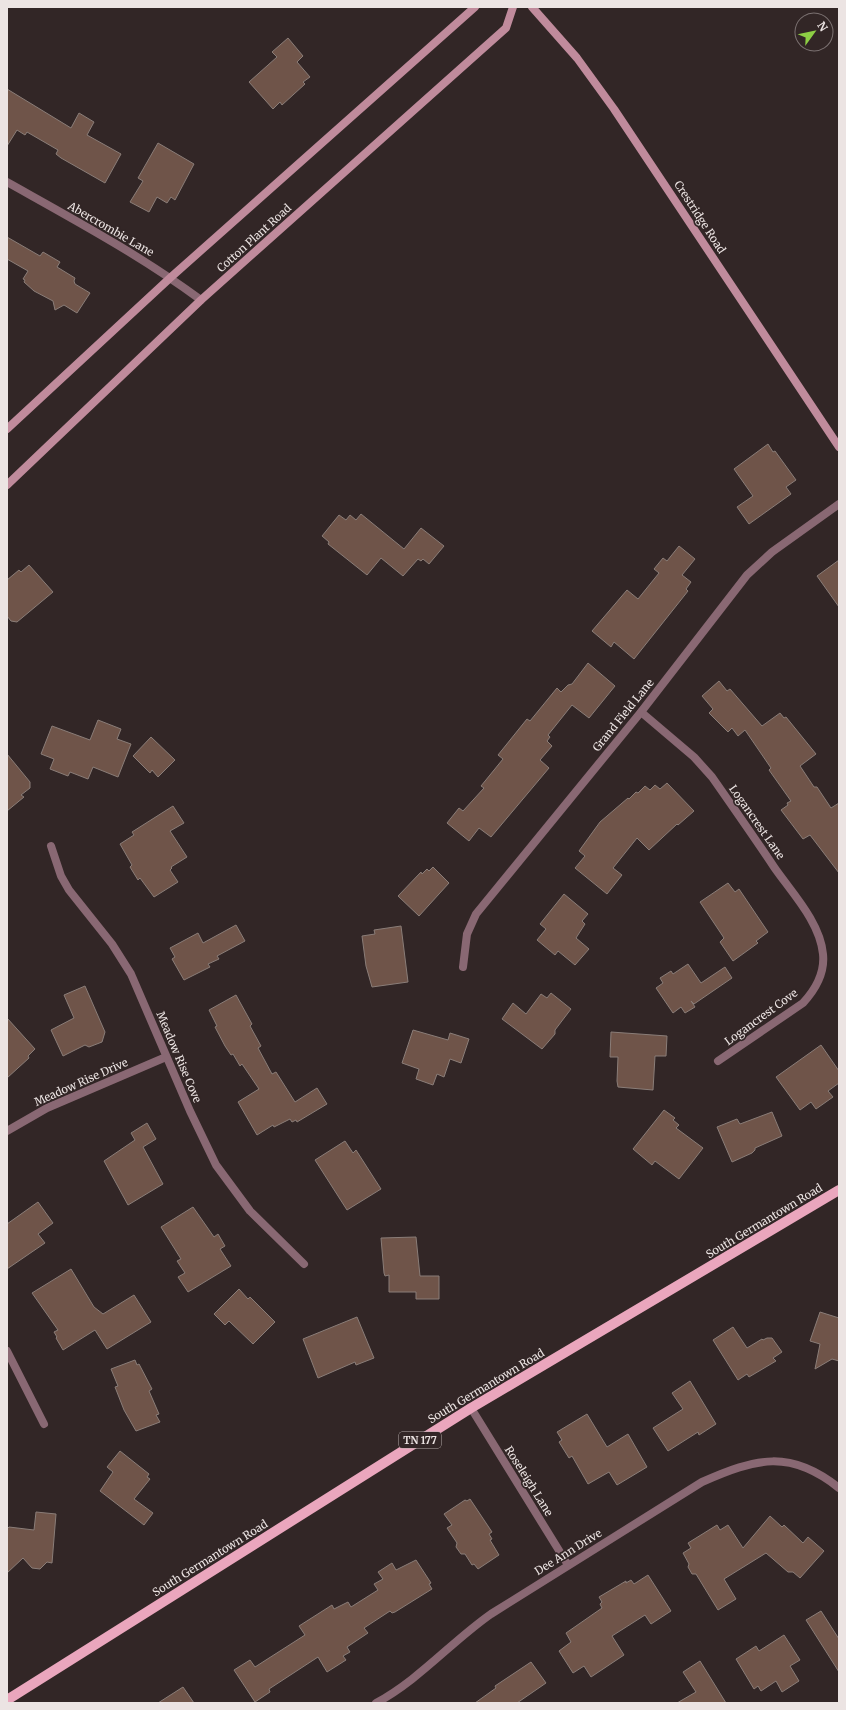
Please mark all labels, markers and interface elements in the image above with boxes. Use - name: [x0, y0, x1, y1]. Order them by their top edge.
- north arrow: [794, 12, 834, 52]
- text: N: [814, 19, 831, 34]
- street label: Crestridge Road: [671, 178, 729, 256]
- street label: Abercrombie Lane: [65, 198, 157, 259]
- street label: Cotton Plant Road: [214, 201, 294, 275]
- street label: Grand Field Lane: [589, 676, 657, 754]
- street label: Logancrest Lane: [726, 782, 788, 862]
- street label: Logancrest Cove: [722, 986, 800, 1048]
- street label: Meadow Rise Cove: [153, 1009, 205, 1105]
- street label: Meadow Rise Drive: [32, 1055, 130, 1109]
- street label: South Germantown Road: [703, 1180, 825, 1261]
- street label: South Germantown Road: [425, 1345, 547, 1426]
- road number: TN 177: [399, 1432, 441, 1448]
- street label: Roseleigh Lane: [502, 1443, 556, 1519]
- street label: South Germantown Road: [150, 1517, 271, 1599]
- street label: Dee Ann Drive: [532, 1526, 604, 1578]

